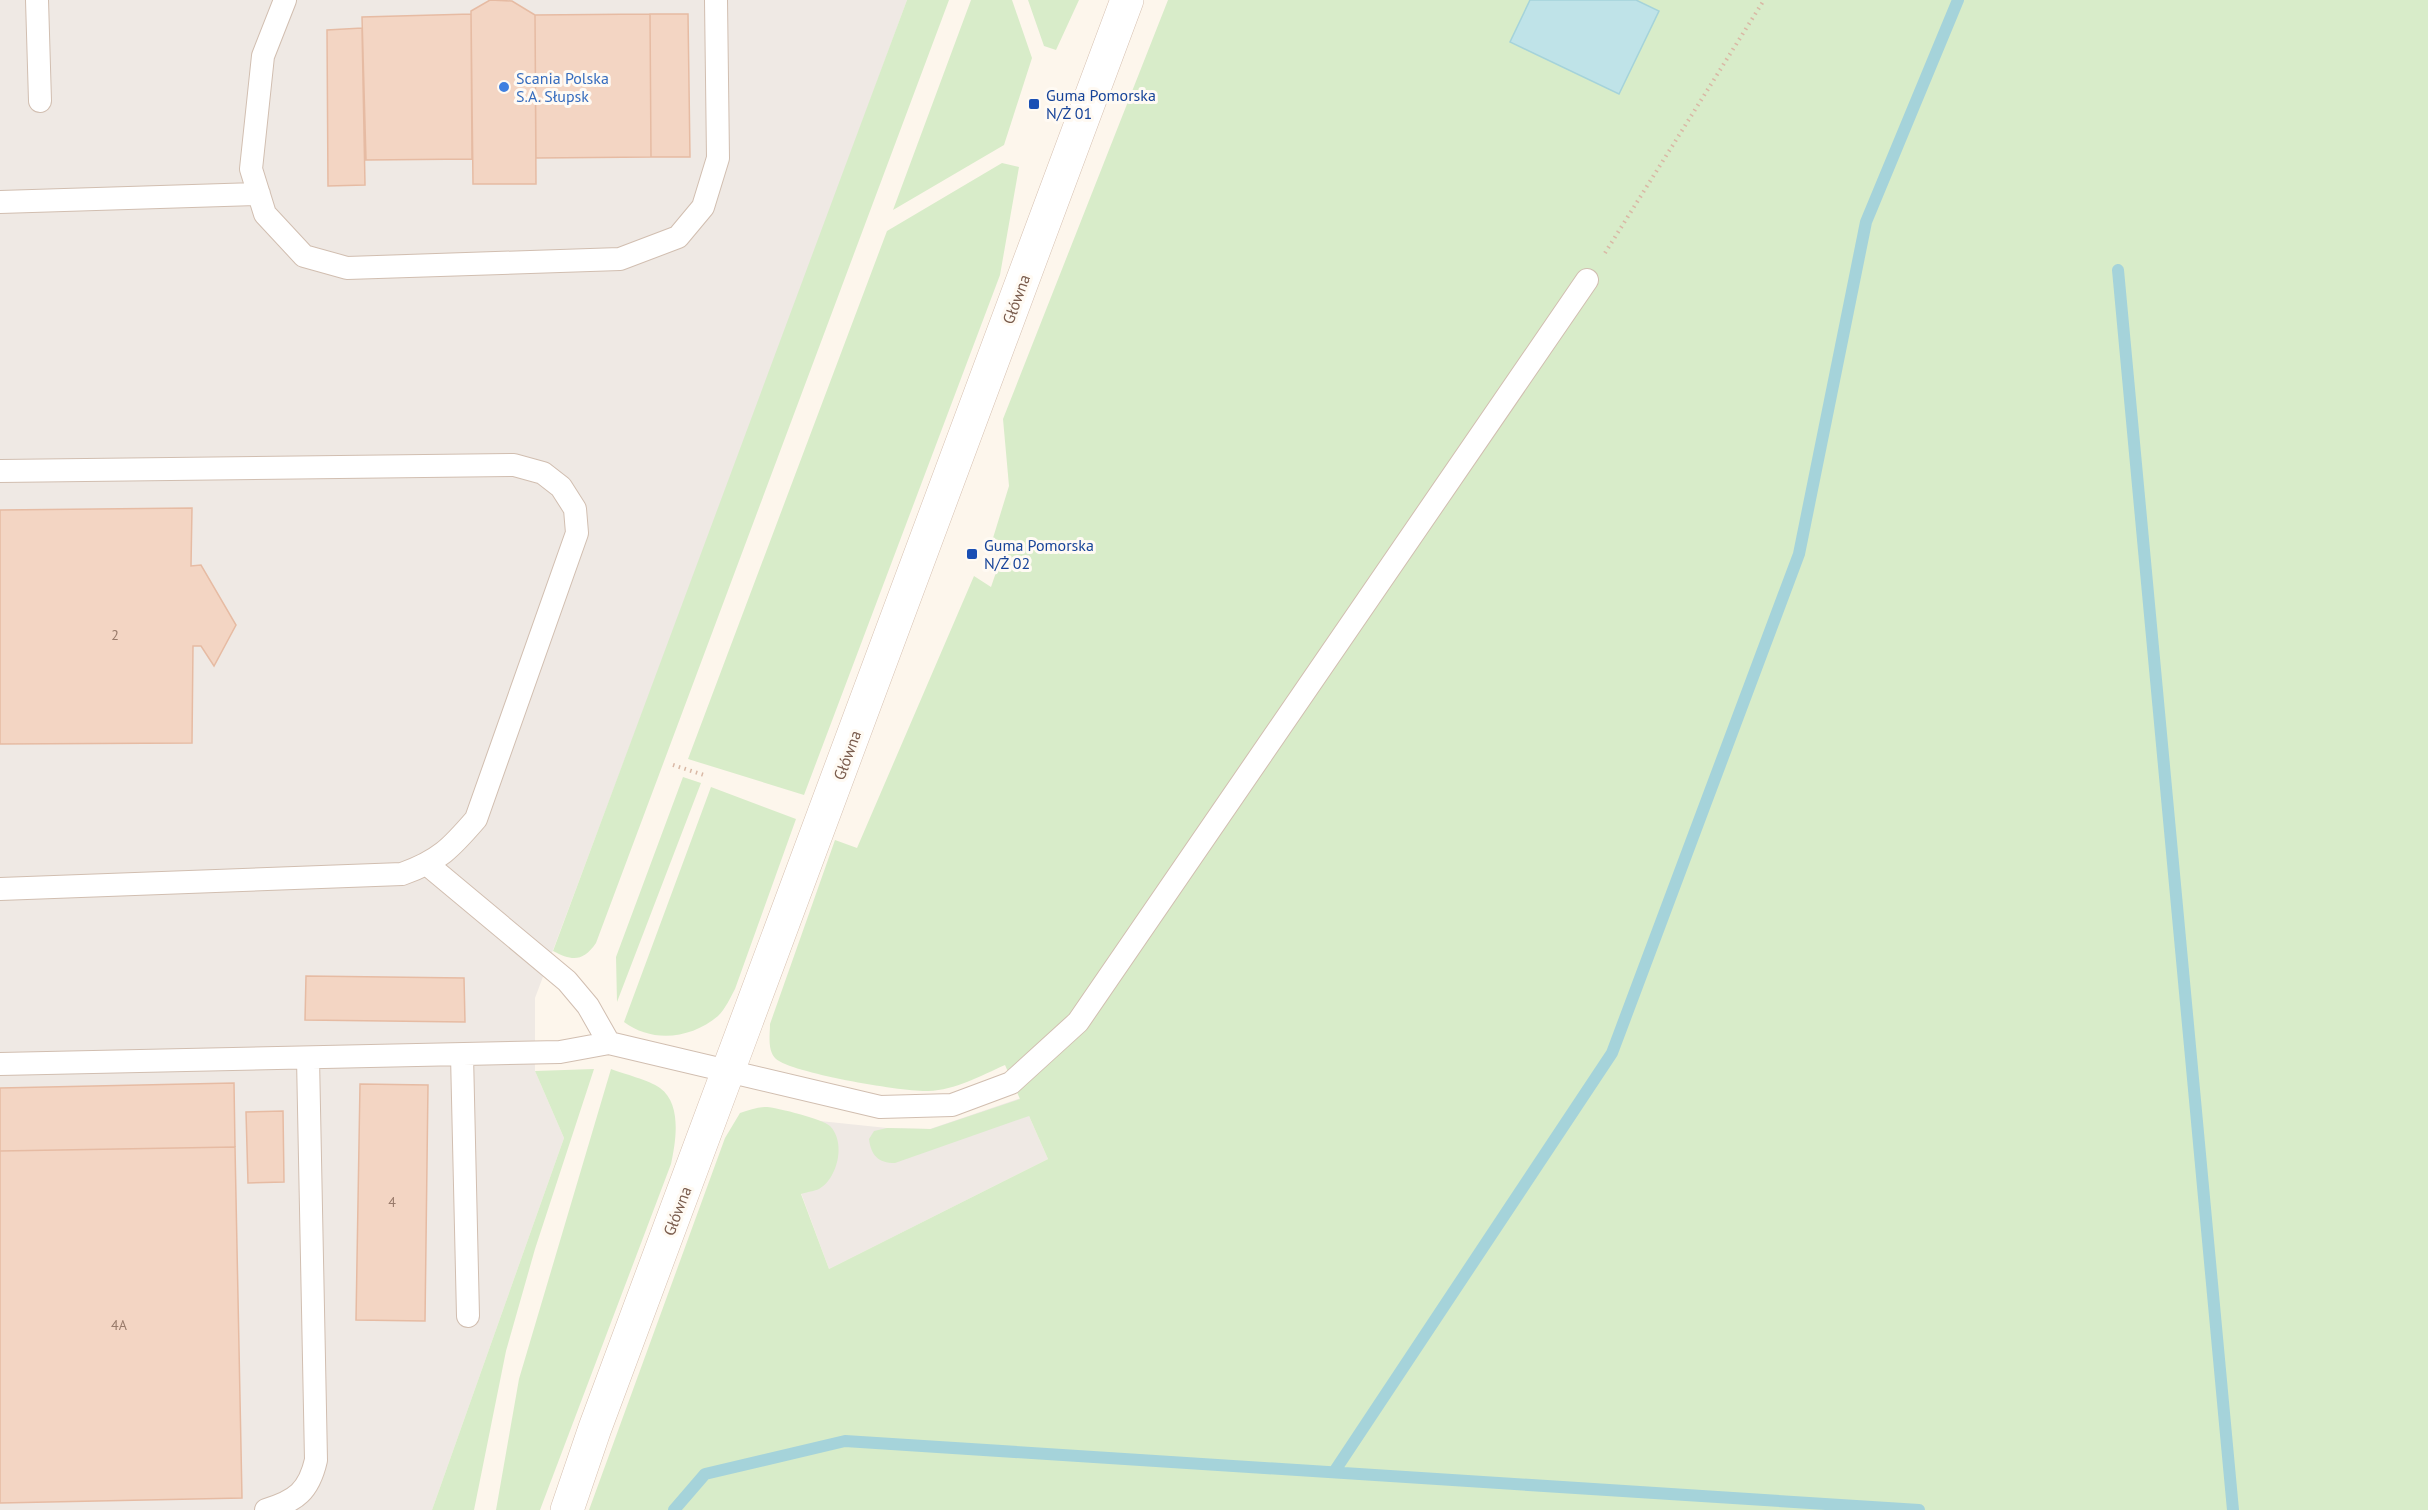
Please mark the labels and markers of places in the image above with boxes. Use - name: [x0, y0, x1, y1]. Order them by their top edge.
- place label: Scania Polska S.A. Słupsk: [516, 68, 609, 106]
- marker: Scania Polska S.A. Słupsk: [497, 80, 511, 94]
- place label: Guma Pomorska N/Ż 01: [1046, 85, 1156, 123]
- marker: Guma Pomorska N/Ż 01: [1027, 97, 1041, 111]
- place label: Guma Pomorska N/Ż 02: [984, 535, 1094, 573]
- marker: Guma Pomorska N/Ż 02: [965, 547, 979, 561]

